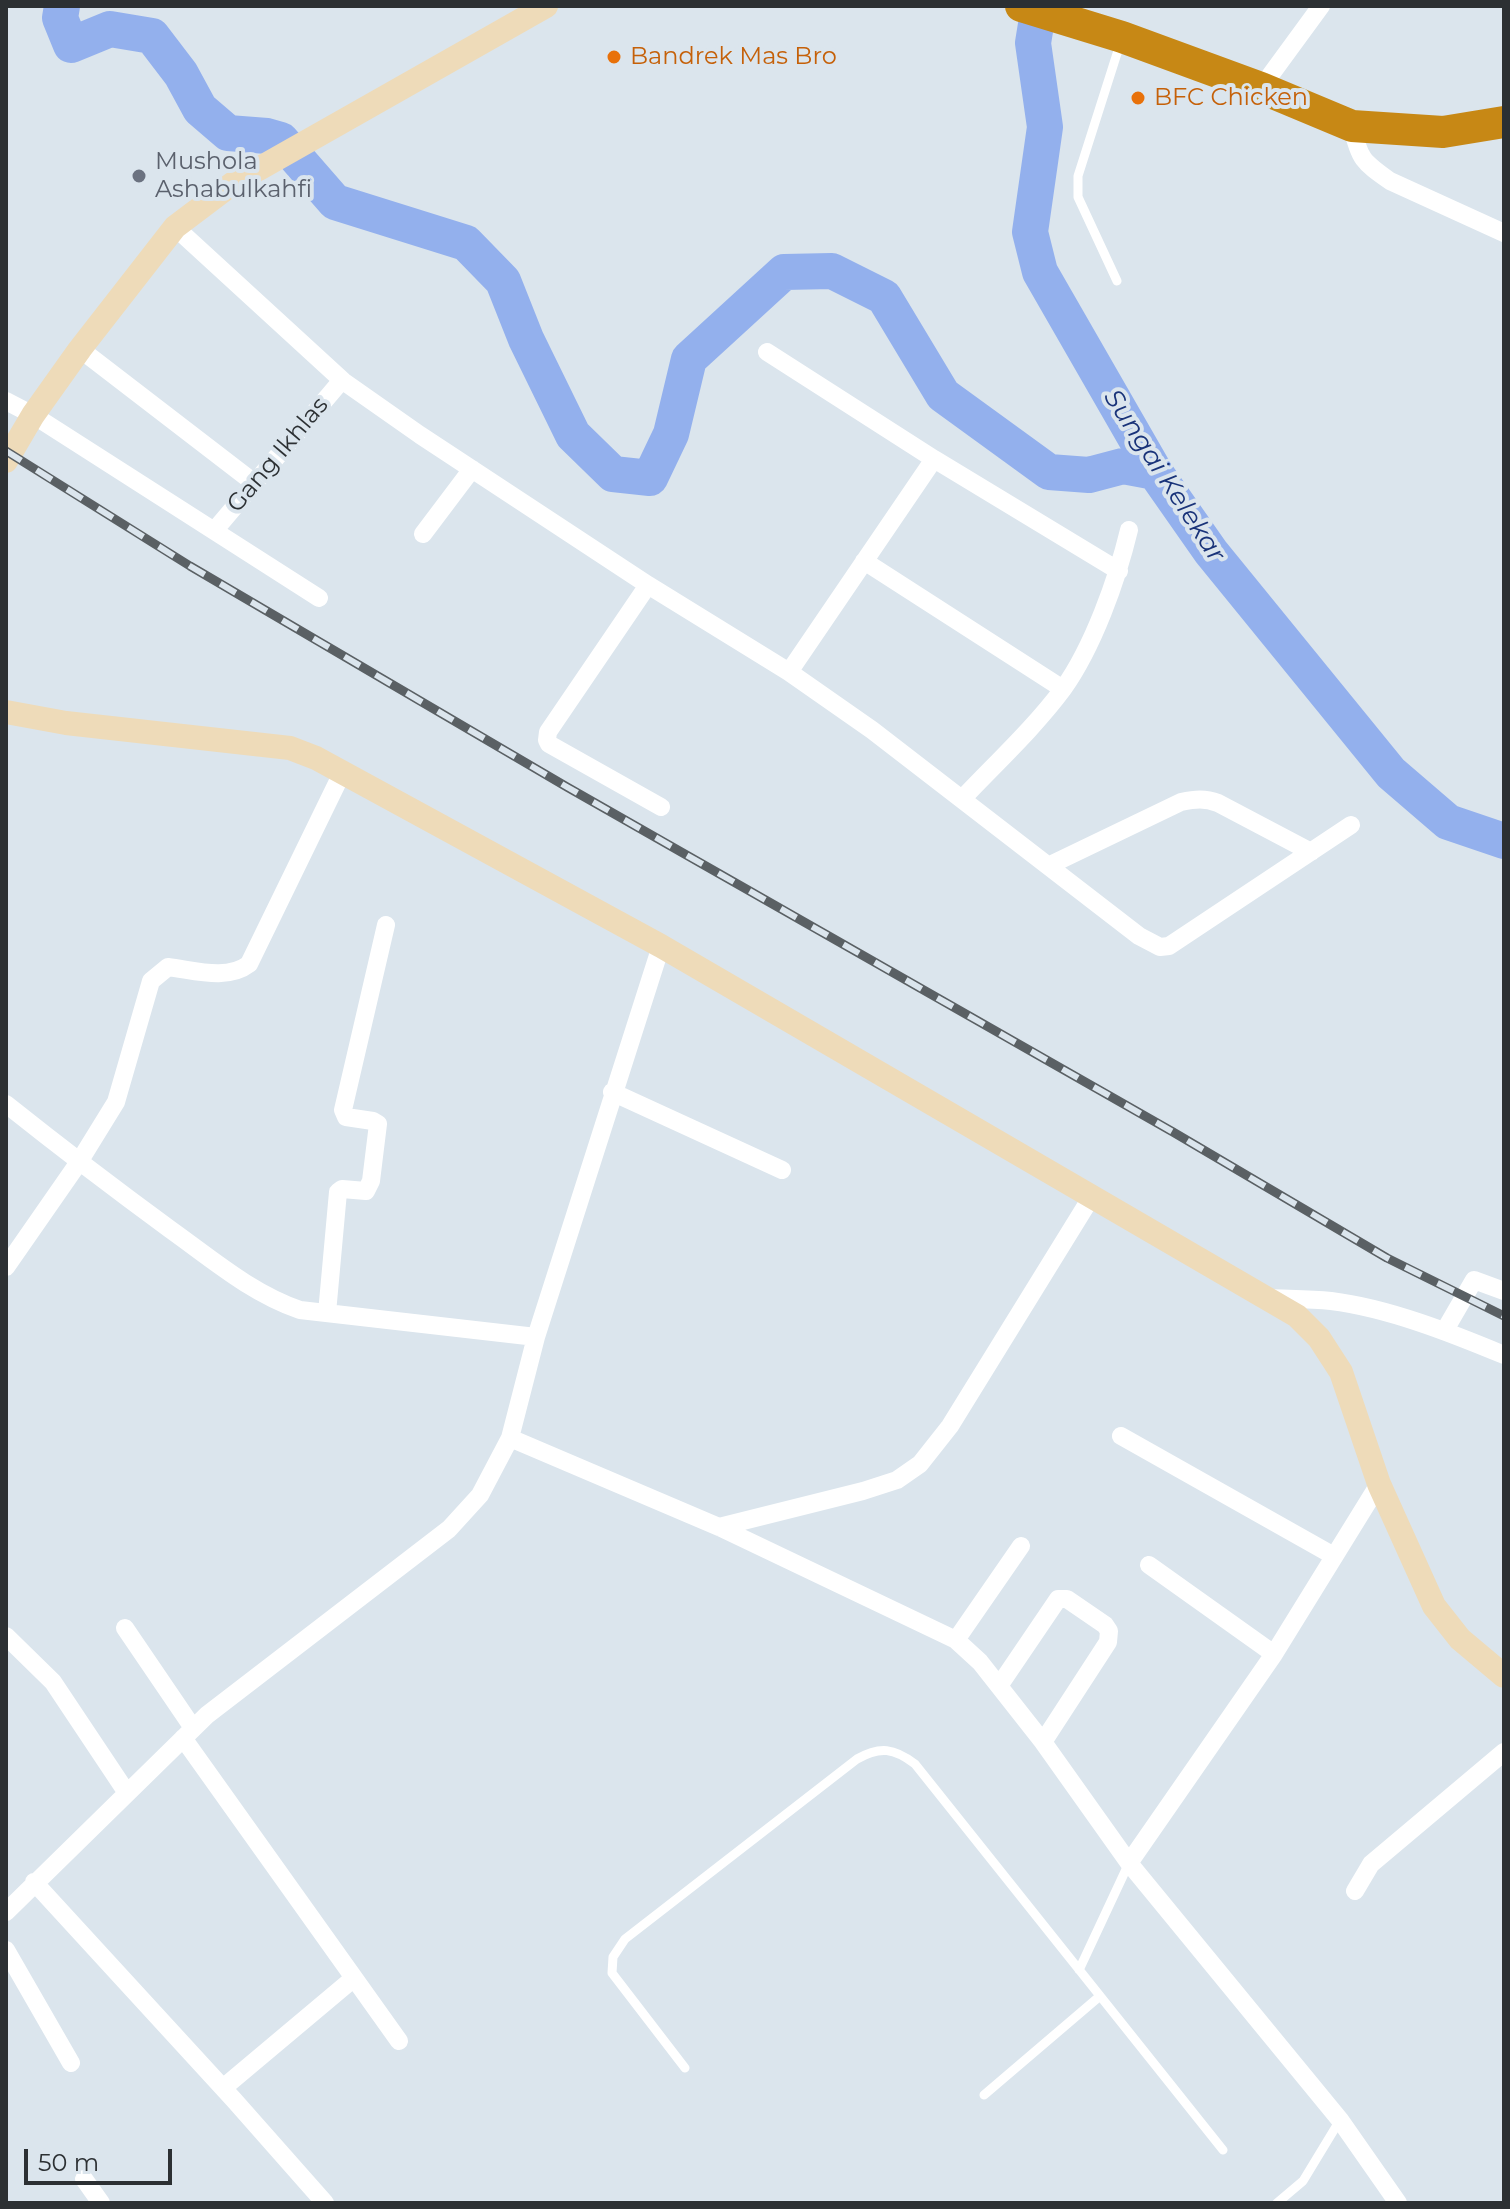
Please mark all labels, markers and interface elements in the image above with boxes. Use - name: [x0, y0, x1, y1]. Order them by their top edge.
- place label: Bandrek Mas Bro: [630, 43, 837, 71]
- marker: Bandrek Mas Bro: [605, 48, 623, 66]
- place label: BFC Chicken: [1154, 84, 1308, 112]
- marker: BFC Chicken: [1129, 89, 1147, 107]
- place label: Mushola Ashabulkahfi: [155, 148, 312, 204]
- marker: Mushola Ashabulkahfi: [130, 167, 148, 185]
- water label: Sungai Kelekar: [1097, 384, 1231, 568]
- street label: Gang Ikhlas: [221, 391, 335, 519]
- scale bar: [28, 2133, 176, 2183]
- text: 50 m: [38, 2148, 99, 2177]

